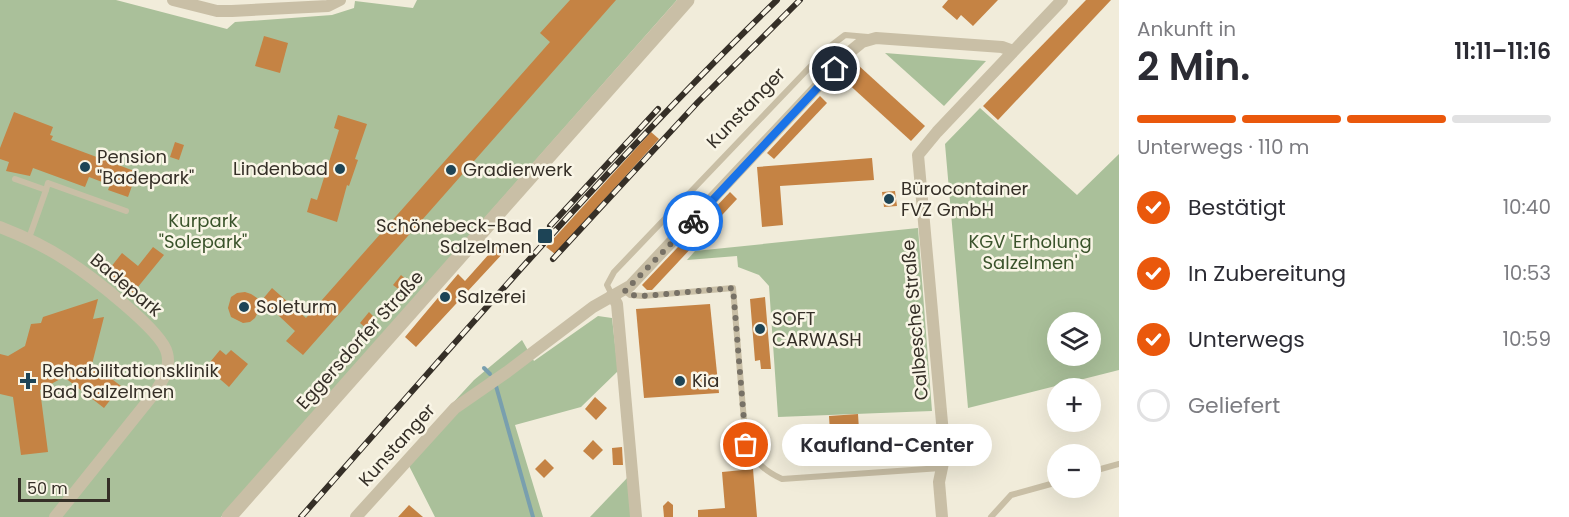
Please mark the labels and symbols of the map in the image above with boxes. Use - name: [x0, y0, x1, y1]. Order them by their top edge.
- pin: [809, 43, 860, 94]
- street label: Kunstanger: [701, 62, 791, 154]
- place label: Pension "Badepark": [97, 144, 194, 190]
- place label: Lindenbad: [233, 156, 328, 181]
- place label: Gradierwerk: [463, 157, 573, 182]
- marker: Pension "Badepark": [78, 160, 92, 174]
- marker: Lindenbad: [333, 162, 347, 176]
- marker: Gradierwerk: [444, 163, 458, 177]
- place label: Bürocontainer FVZ GmbH: [901, 176, 1029, 222]
- courier: [663, 191, 723, 251]
- marker: Bürocontainer FVZ GmbH: [882, 192, 896, 206]
- park label: Kurpark "Solepark": [159, 208, 247, 254]
- place label: Schönebeck-Bad Salzelmen: [376, 213, 532, 259]
- marker: Schönebeck-Bad Salzelmen: [536, 227, 554, 245]
- park label: KGV 'Erholung Salzelmen': [968, 229, 1092, 275]
- street label: Calbesche Straße: [895, 239, 934, 401]
- street label: Badepark: [85, 247, 168, 323]
- street label: Eggersdorfer Straße: [290, 265, 429, 415]
- place label: Salzerei: [457, 284, 526, 309]
- marker: Salzerei: [438, 290, 452, 304]
- place label: Soleturm: [256, 294, 337, 319]
- marker: Soleturm: [237, 300, 251, 314]
- place label: SOFT CARWASH: [772, 306, 862, 352]
- marker: SOFT CARWASH: [753, 322, 767, 336]
- place label: Rehabilitationsklinik Bad Salzelmen: [42, 358, 219, 404]
- place label: Kia: [692, 368, 719, 393]
- marker: Rehabilitationsklinik Bad Salzelmen: [19, 372, 37, 390]
- marker: Kia: [673, 374, 687, 388]
- street label: Kunstanger: [353, 398, 441, 491]
- pin: [720, 419, 771, 470]
- callout: Kaufland-Center: [782, 424, 992, 466]
- scale bar: [18, 475, 110, 502]

